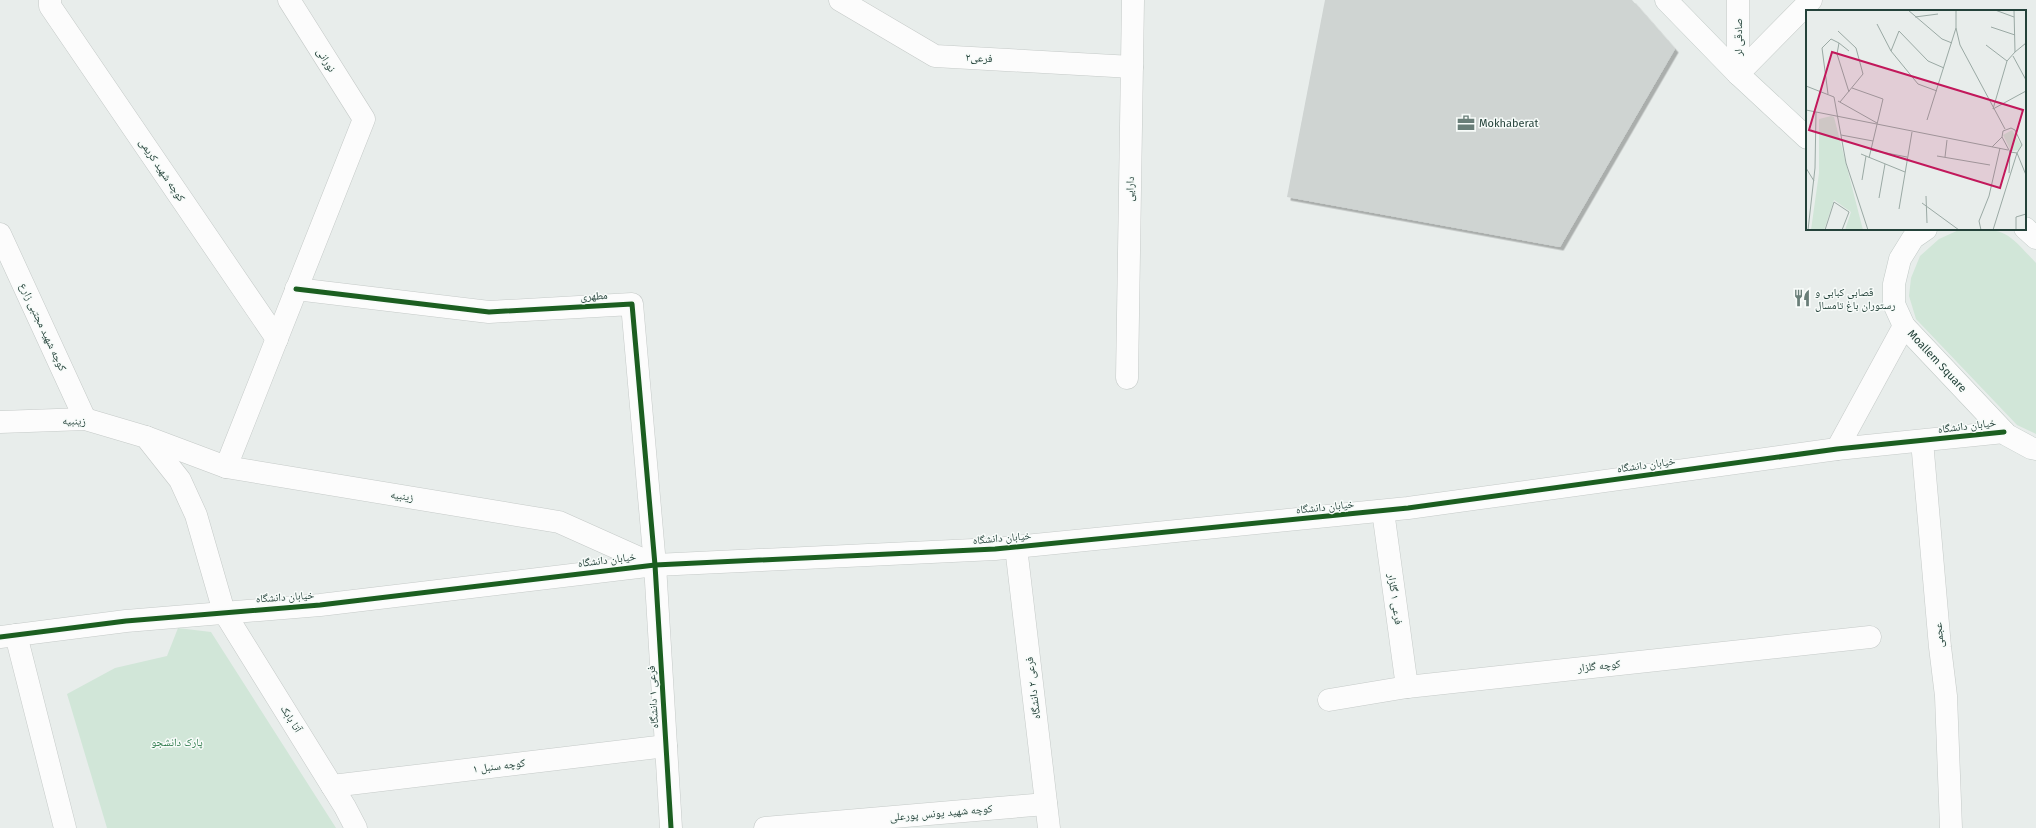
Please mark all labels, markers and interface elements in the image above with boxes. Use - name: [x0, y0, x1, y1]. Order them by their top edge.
- inset map: [1806, 10, 2026, 230]
- street label: صادقی لر: [1732, 18, 1745, 57]
- street label: نورانی: [314, 46, 338, 74]
- street label: فرعی۲: [965, 51, 993, 65]
- office icon: Mokhaberat: [1456, 113, 1476, 133]
- place label: Mokhaberat: [1479, 117, 1538, 130]
- street label: کوچه شهید کریمی: [136, 136, 188, 204]
- street label: دارایی: [1123, 176, 1137, 202]
- street label: کوچه شهید مجتبی زارع: [17, 281, 69, 374]
- place label: قصابی کبابی و رستوران باغ تامسال: [1815, 286, 1895, 312]
- restaurant icon: قصابی کبابی و رستوران باغ تامسال: [1792, 288, 1812, 308]
- street label: مطهری: [580, 289, 608, 303]
- street label: Moallem Square: [1905, 327, 1969, 395]
- street label: زینبیه: [62, 414, 86, 428]
- street label: خیابان دانشگاه: [1937, 416, 1997, 436]
- street label: خیابان دانشگاه: [1616, 454, 1676, 476]
- street label: زینبیه: [389, 488, 415, 504]
- street label: خیابان دانشگاه: [1295, 497, 1355, 517]
- street label: خیابان دانشگاه: [972, 529, 1032, 547]
- street label: خیابان دانشگاه: [577, 550, 637, 570]
- street label: فرعی ۱ گلزار: [1385, 572, 1405, 626]
- street label: خیابان دانشگاه: [255, 588, 315, 606]
- street label: عجمی: [1931, 622, 1947, 648]
- street label: فرعی ۲ دانشگاه: [1023, 656, 1043, 720]
- street label: کوچه گلزار: [1576, 657, 1622, 675]
- street label: فرعی ۱ دانشگاه: [645, 665, 661, 729]
- street label: آتا بابک: [278, 703, 304, 735]
- park label: پارک دانشجو: [151, 736, 203, 749]
- street label: کوچه سنبل ۱: [472, 756, 526, 776]
- street label: کوچه شهید یونس پورعلی: [889, 802, 993, 824]

